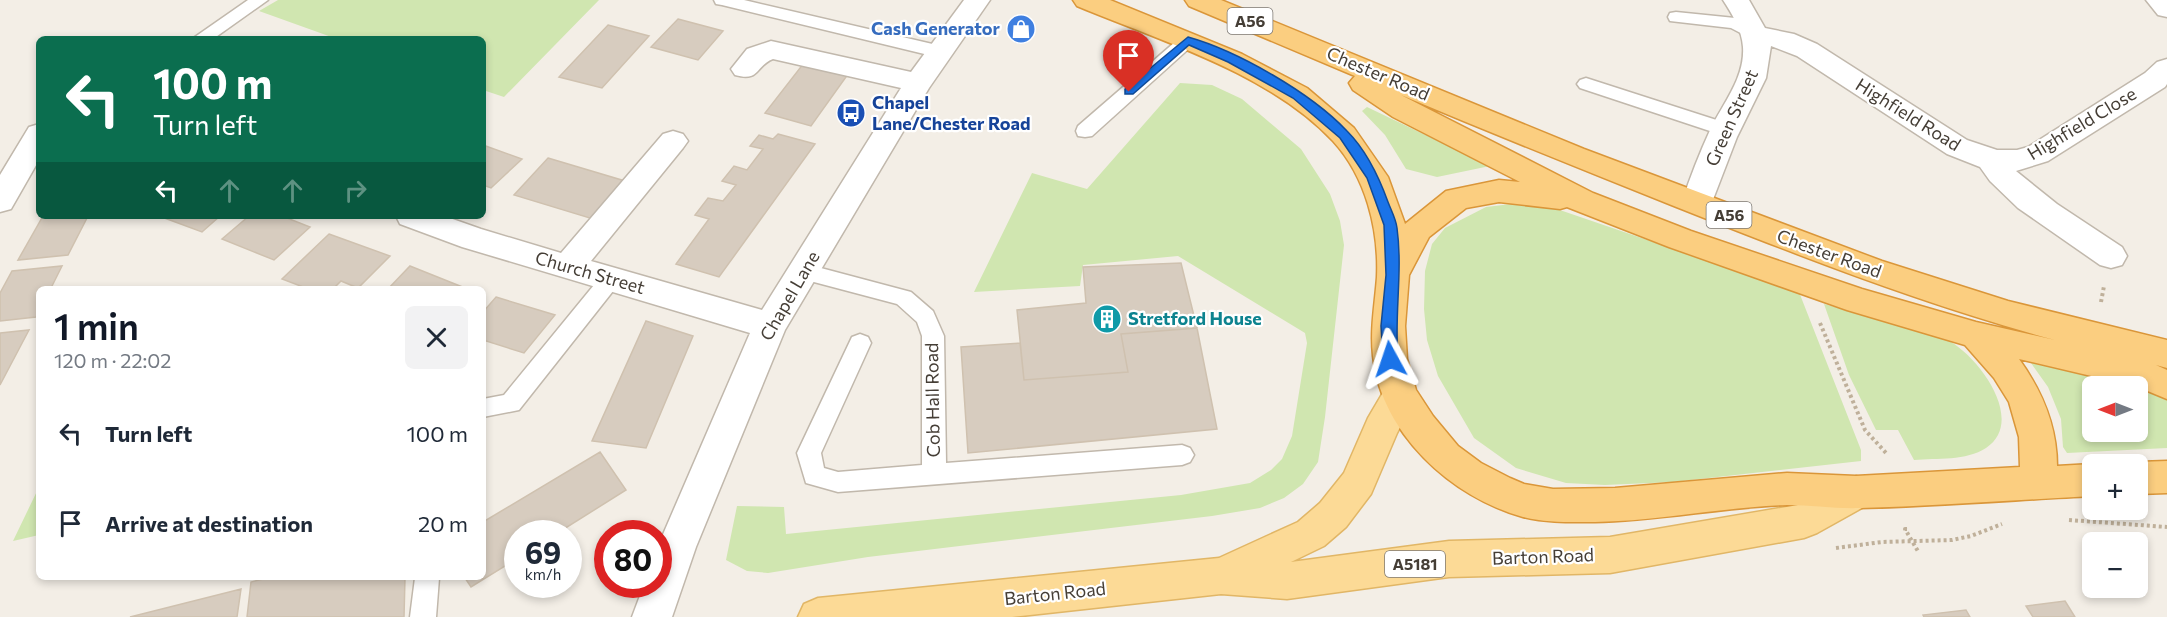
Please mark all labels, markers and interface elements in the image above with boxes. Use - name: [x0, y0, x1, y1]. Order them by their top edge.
- road number: A56: [1228, 8, 1272, 34]
- shop icon: Cash Generator: [1005, 13, 1037, 45]
- place label: Cash Generator: [871, 17, 1001, 39]
- pin: [1103, 30, 1154, 92]
- icon: arrive: [1112, 39, 1145, 72]
- street label: Chester Road: [1324, 42, 1433, 105]
- text: 100 m: [153, 56, 273, 108]
- icon: left: [54, 60, 132, 138]
- street label: Green Street: [1700, 66, 1762, 169]
- street label: Highfield Road: [1852, 73, 1965, 155]
- street label: Highfield Close: [2023, 82, 2140, 164]
- place label: Chapel Lane/Chester Road: [872, 91, 1030, 134]
- bus stop icon: Chapel Lane/Chester Road: [835, 97, 867, 129]
- text: Turn left: [153, 108, 257, 141]
- icon: left: [150, 174, 183, 207]
- icon: ahead: [213, 174, 246, 207]
- icon: ahead: [276, 174, 309, 207]
- icon: right: [339, 174, 372, 207]
- road number: A56: [1706, 202, 1752, 228]
- street label: Chester Road: [1774, 224, 1885, 282]
- street label: Church Street: [533, 246, 648, 298]
- street label: Chapel Lane: [755, 247, 824, 344]
- text: 1 min: [54, 303, 139, 347]
- building icon: Stretford House: [1091, 303, 1123, 335]
- button: close: [405, 306, 468, 369]
- place label: Stretford House: [1128, 307, 1262, 329]
- position arrow: [1358, 327, 1422, 391]
- street label: Cob Hall Road: [920, 342, 944, 458]
- text: 120 m · 22:02: [54, 348, 171, 372]
- north arrow: [2082, 376, 2148, 442]
- map controls: [2082, 376, 2148, 598]
- icon: left: [54, 417, 87, 450]
- text: Turn left: [105, 420, 192, 447]
- text: 100 m: [406, 420, 468, 447]
- button: +: [2082, 454, 2148, 520]
- icon: arrive: [54, 507, 87, 540]
- text: Arrive at destination: [105, 510, 313, 537]
- text: 20 m: [418, 510, 468, 537]
- speed limit sign: 80: [594, 520, 672, 598]
- button: −: [2082, 532, 2148, 598]
- text: 69: [525, 533, 561, 570]
- street label: Barton Road: [1492, 543, 1594, 569]
- road number: A5181: [1385, 551, 1445, 577]
- text: km/h: [525, 565, 561, 583]
- street label: Barton Road: [1003, 577, 1107, 609]

